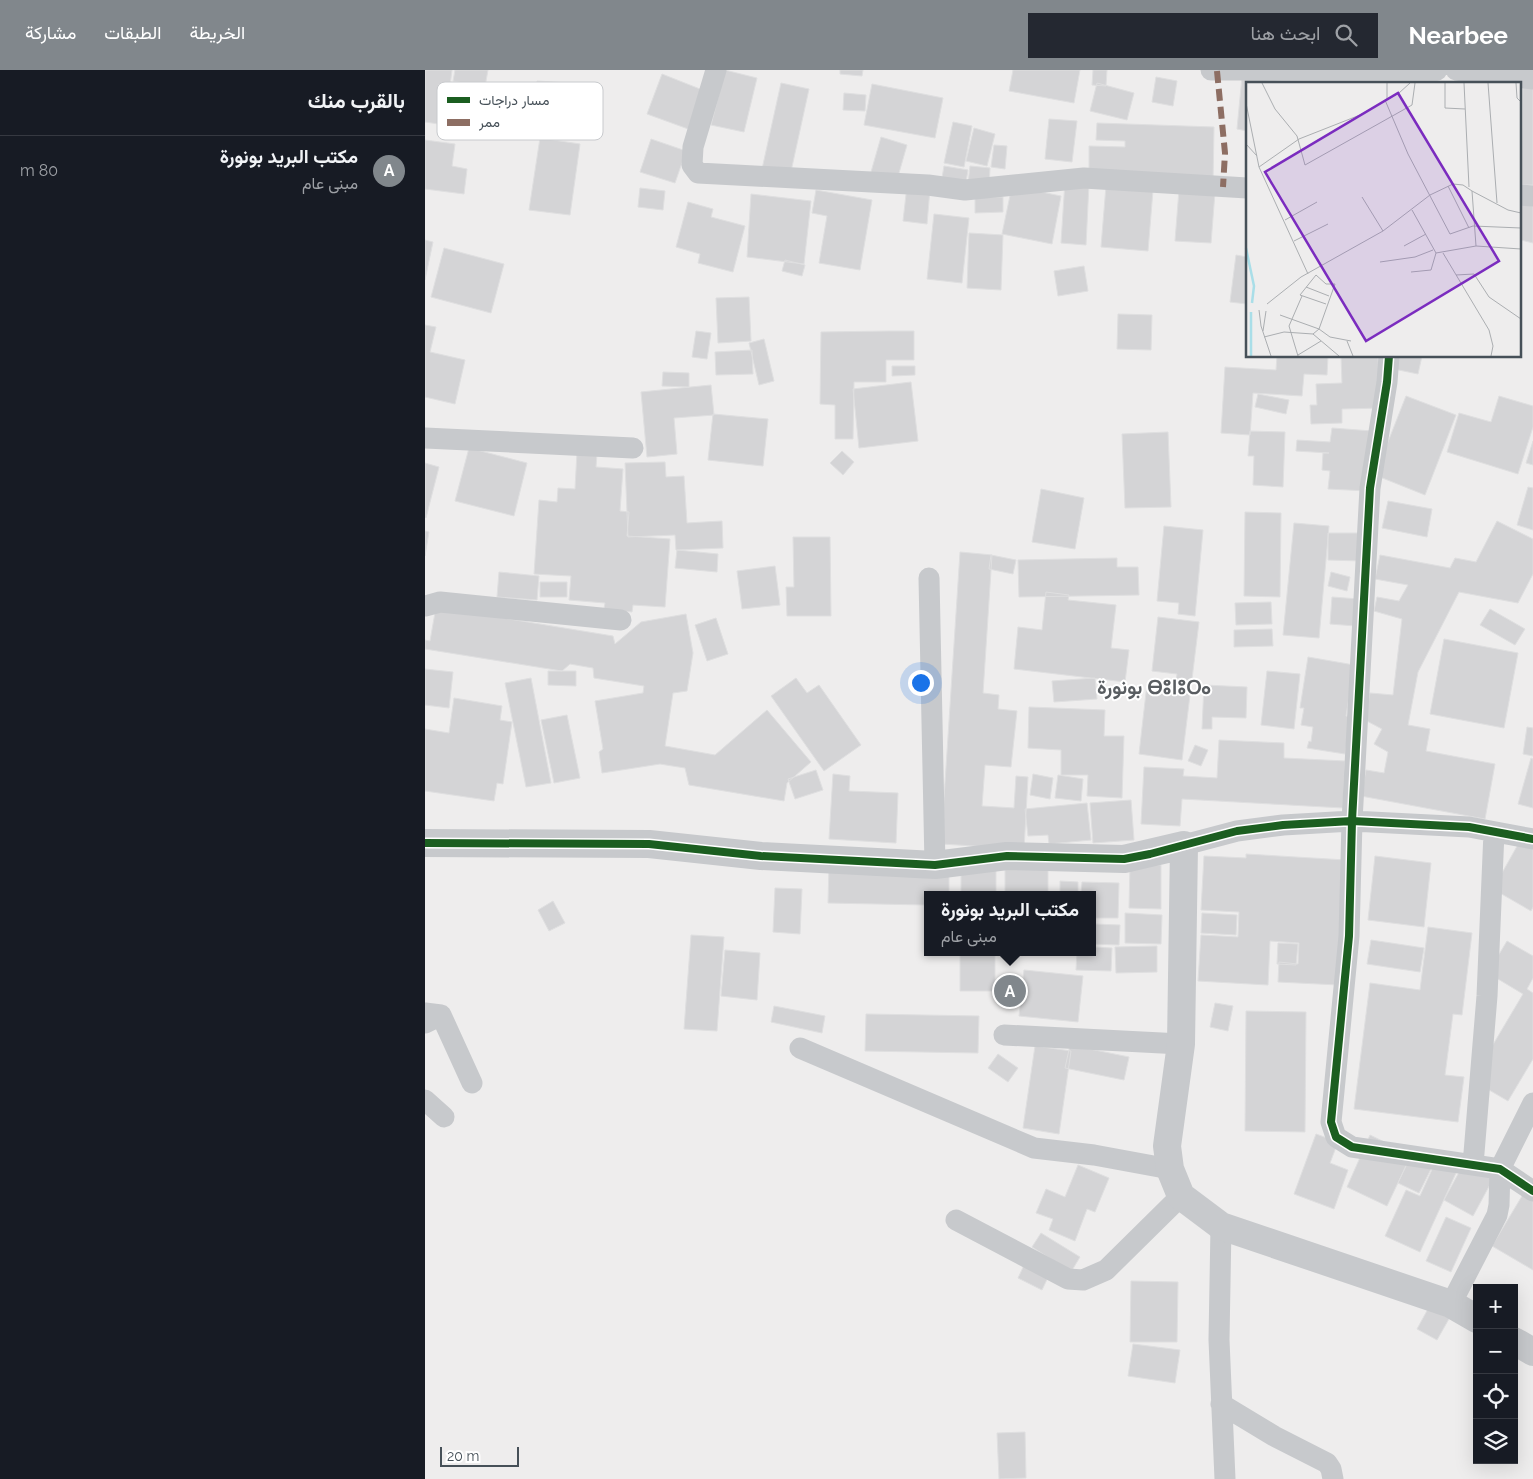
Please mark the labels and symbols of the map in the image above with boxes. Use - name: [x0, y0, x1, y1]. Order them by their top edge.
- legend: [437, 82, 603, 140]
- inset map: [1246, 82, 1521, 358]
- text: مسار دراجات: [479, 92, 549, 109]
- text: ممر: [478, 114, 500, 131]
- your location: [908, 670, 934, 696]
- district label: بونورة ⴱⵓⵏⵓⵔⴰ: [1097, 675, 1211, 700]
- pin: A: [994, 972, 1026, 1010]
- scale bar: [440, 1444, 519, 1467]

